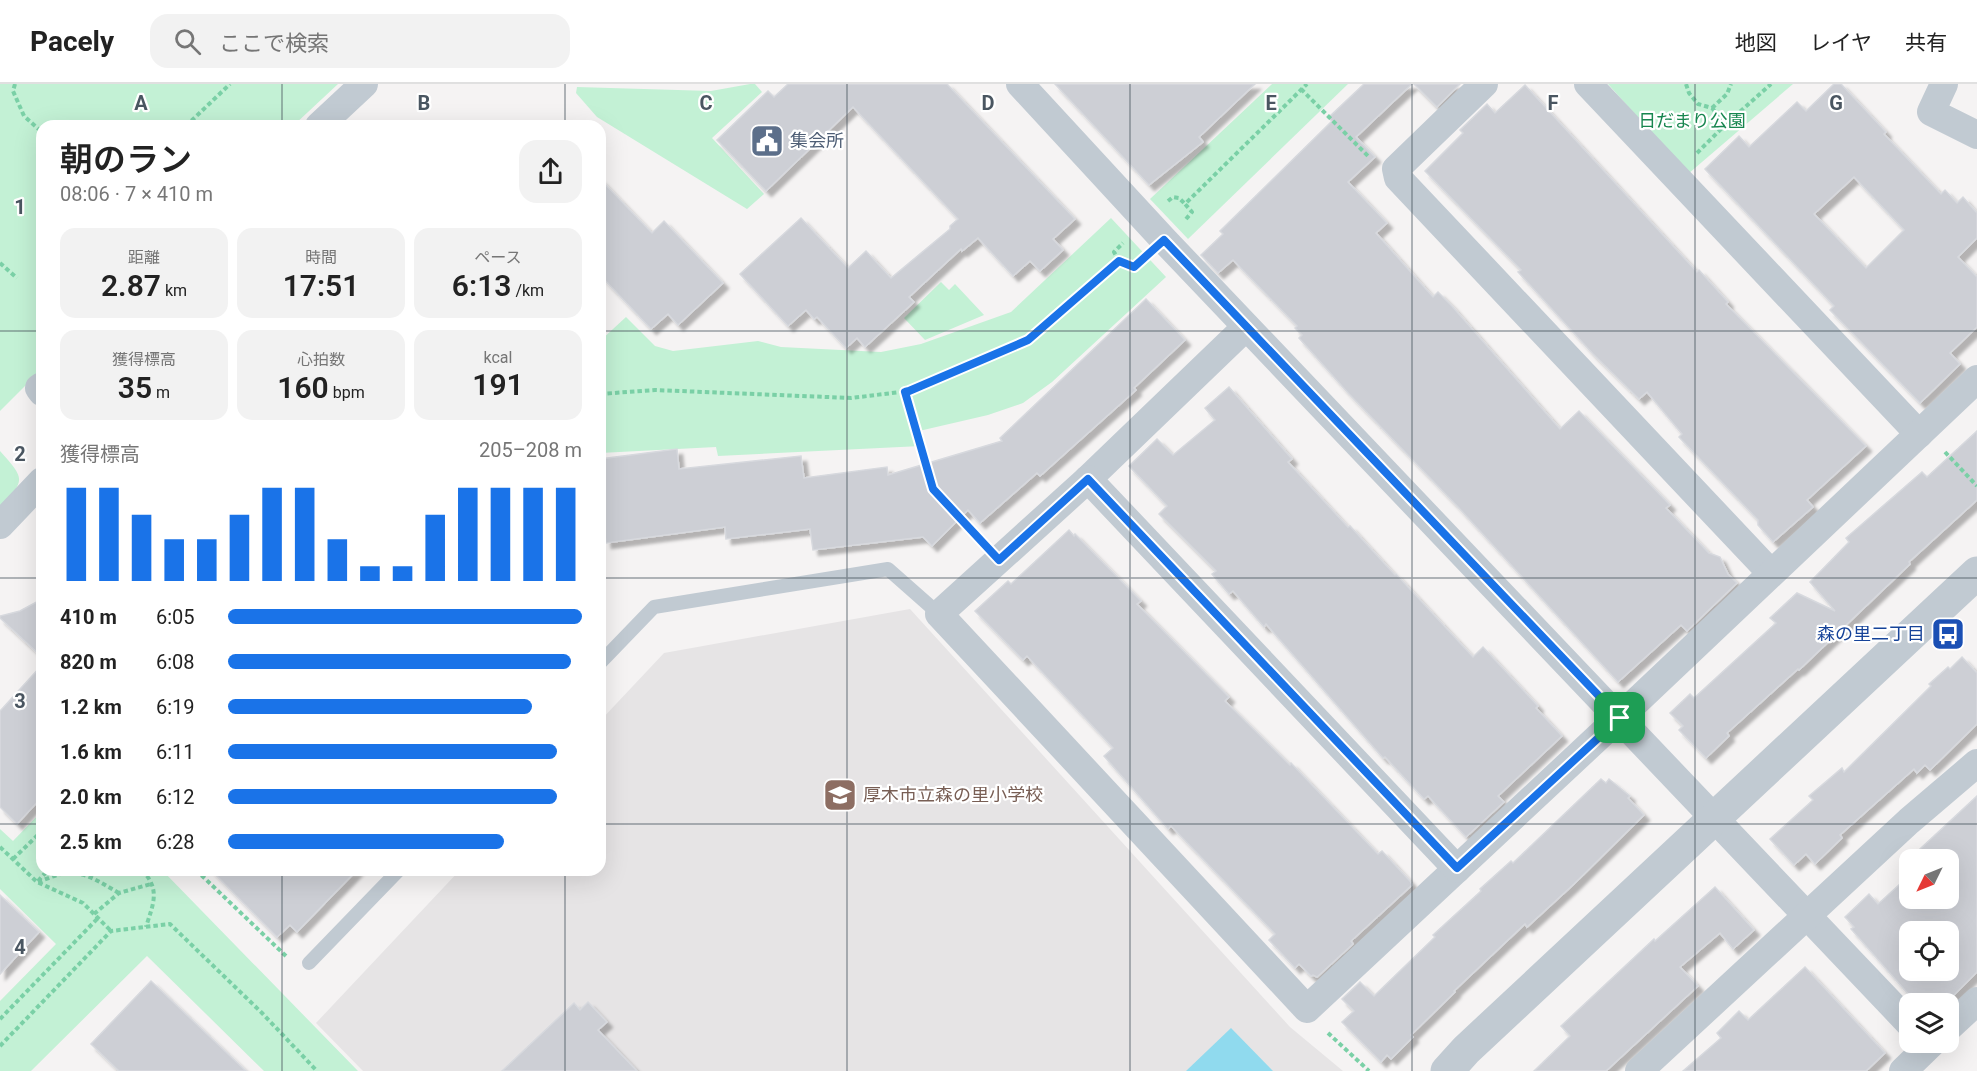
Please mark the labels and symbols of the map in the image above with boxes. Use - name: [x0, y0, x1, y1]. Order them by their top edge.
- text: A: [134, 91, 148, 115]
- text: B: [418, 91, 430, 115]
- text: C: [699, 91, 713, 115]
- text: D: [982, 91, 995, 115]
- text: E: [1265, 91, 1277, 115]
- text: F: [1548, 91, 1559, 115]
- text: G: [1829, 91, 1843, 115]
- park label: 日だまり公園: [1638, 110, 1746, 131]
- public building icon: 集会所: [749, 123, 785, 159]
- place label: 集会所: [790, 130, 844, 151]
- text: 1: [14, 195, 26, 219]
- text: 2: [14, 442, 26, 466]
- bus stop icon: 森の里二丁目: [1930, 616, 1966, 652]
- place label: 森の里二丁目: [1817, 623, 1925, 644]
- text: 3: [14, 689, 26, 713]
- pin: [1594, 692, 1645, 743]
- school or university icon: 厚木市立森の里小学校: [822, 777, 858, 813]
- place label: 厚木市立森の里小学校: [863, 784, 1043, 805]
- north arrow: [1899, 849, 1959, 909]
- text: 4: [14, 935, 26, 959]

